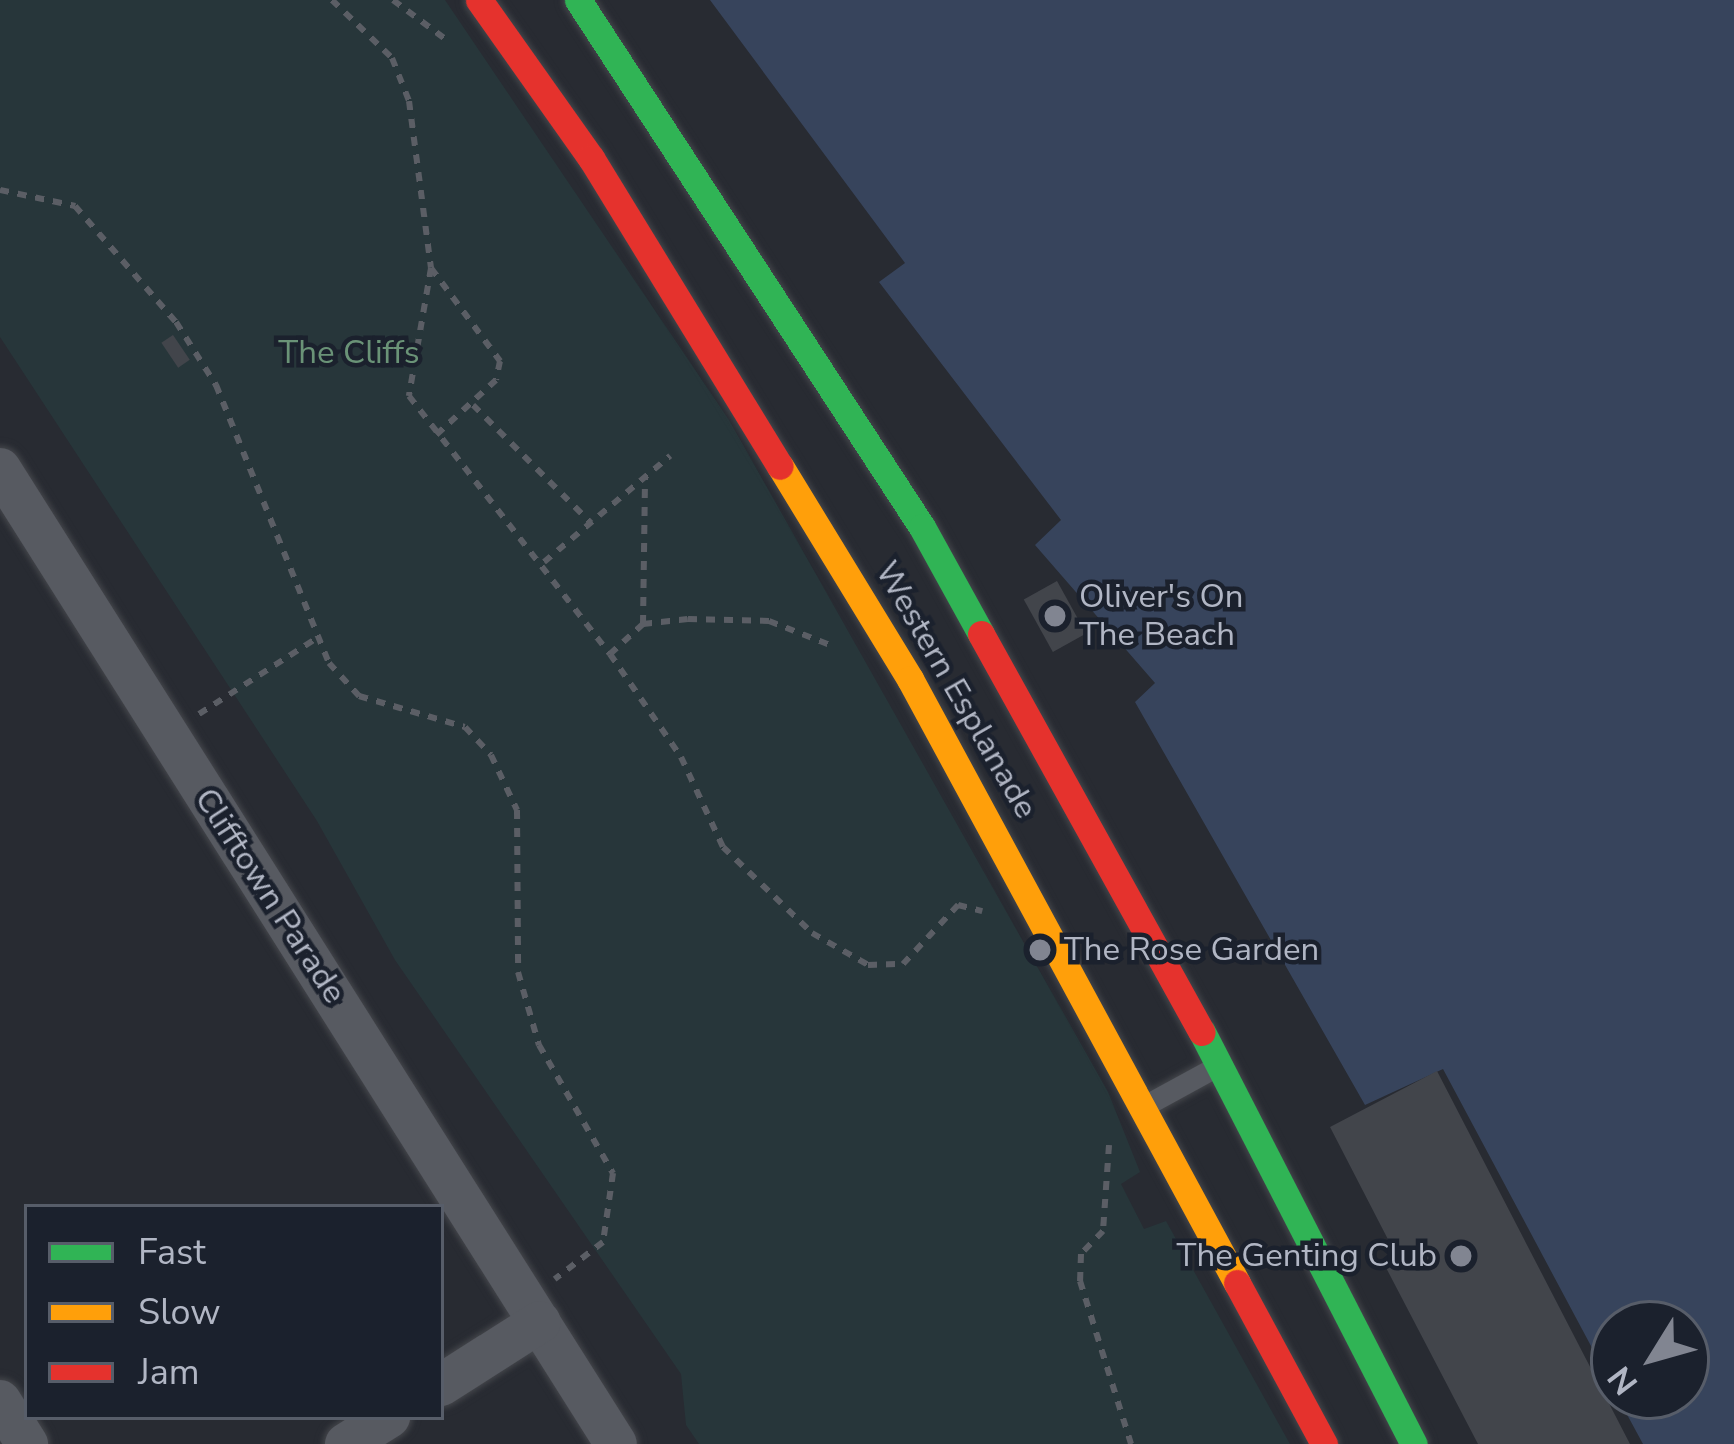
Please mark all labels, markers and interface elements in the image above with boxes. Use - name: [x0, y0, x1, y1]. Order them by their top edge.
- park label: The Cliffs: [278, 333, 420, 373]
- street label: Western Esplanade: [866, 555, 1046, 825]
- place label: Oliver's On The Beach: [1079, 577, 1244, 655]
- marker: Oliver's On The Beach: [1042, 603, 1068, 629]
- street label: Clifftown Parade: [186, 781, 354, 1011]
- place label: The Rose Garden: [1064, 930, 1319, 970]
- marker: The Rose Garden: [1027, 937, 1053, 963]
- legend: [24, 1204, 444, 1420]
- text: Fast: [138, 1228, 206, 1277]
- place label: The Genting Club: [1177, 1236, 1437, 1276]
- marker: The Genting Club: [1448, 1243, 1474, 1269]
- text: Slow: [138, 1288, 221, 1337]
- north arrow: [1590, 1300, 1710, 1420]
- text: Jam: [138, 1348, 200, 1397]
- text: N: [1598, 1357, 1649, 1404]

